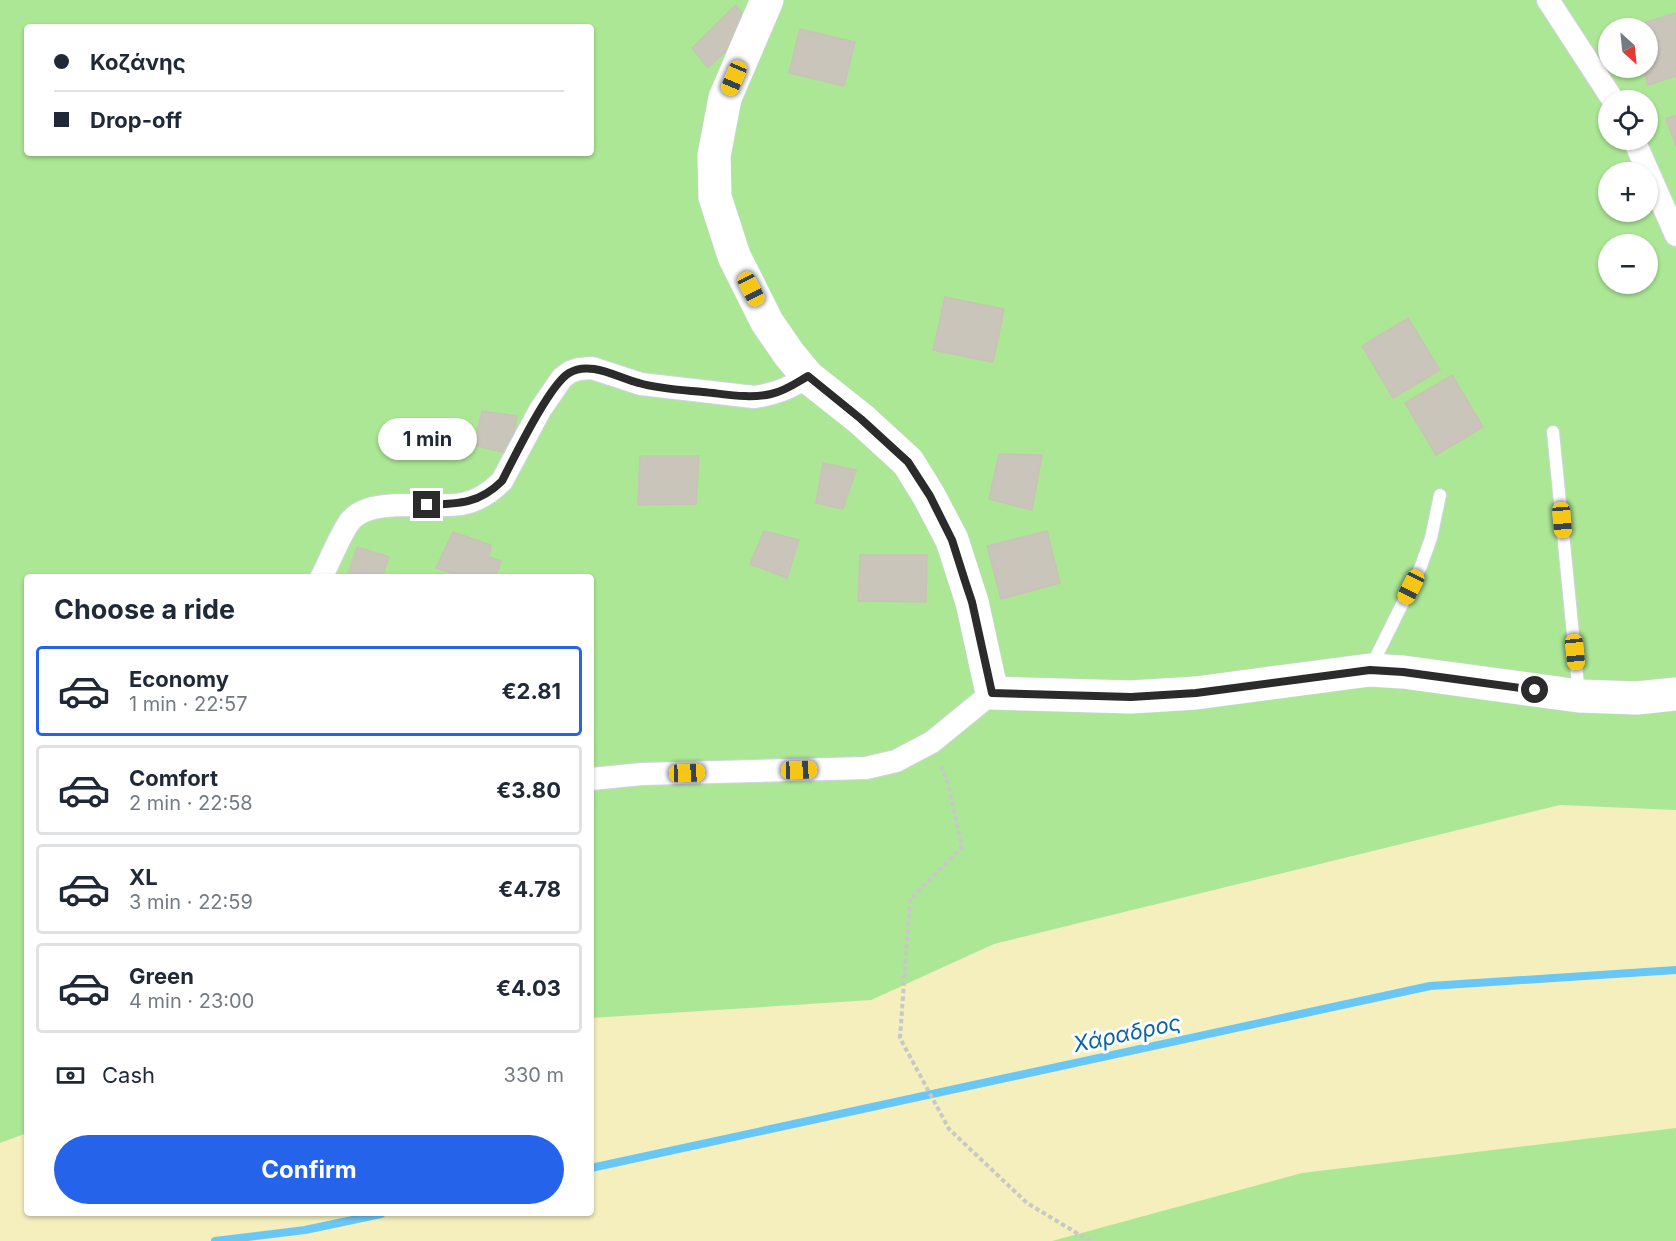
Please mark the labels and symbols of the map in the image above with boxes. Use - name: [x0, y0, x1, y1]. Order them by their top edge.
- north arrow: [1598, 18, 1658, 78]
- car: [719, 58, 749, 98]
- car: [735, 269, 767, 309]
- callout: 1 min: [378, 418, 476, 460]
- route end: [413, 491, 440, 518]
- car: [1551, 501, 1573, 539]
- car: [1395, 567, 1427, 607]
- car: [1564, 633, 1586, 671]
- route start: [1521, 676, 1548, 703]
- car: [781, 760, 817, 780]
- car: [669, 763, 705, 783]
- water label: Χάραδρος: [1070, 1009, 1183, 1057]

